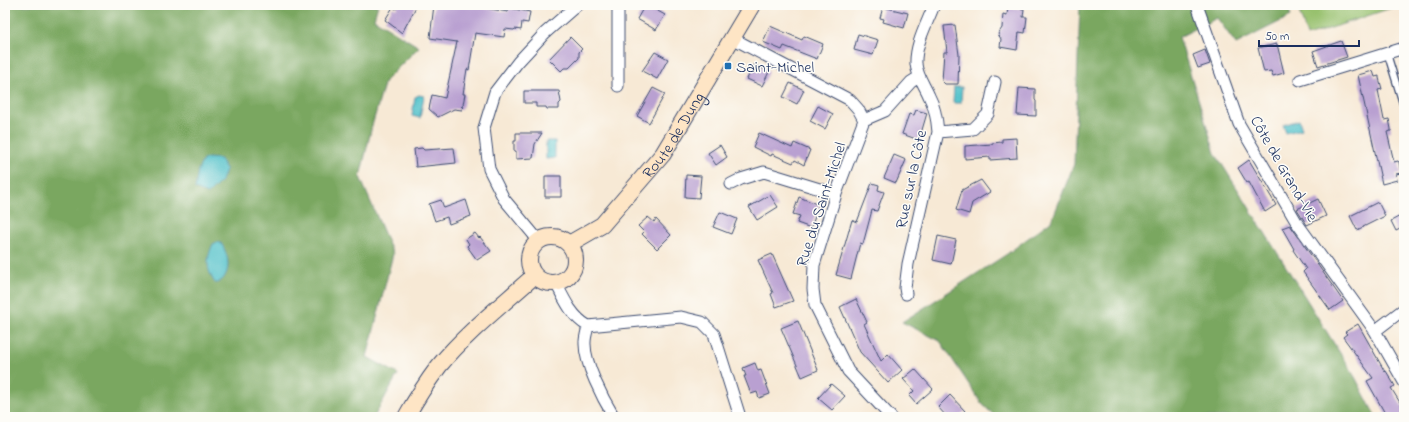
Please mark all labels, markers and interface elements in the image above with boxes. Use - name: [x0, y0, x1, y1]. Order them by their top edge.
- scale bar: [1259, 22, 1359, 48]
- text: 50 m: [1265, 28, 1289, 46]
- place label: Saint-Michel: [736, 56, 815, 80]
- marker: Saint-Michel: [723, 61, 733, 71]
- street label: Route de Dung: [637, 88, 711, 185]
- street label: Côte de Grand-Vie: [1243, 112, 1324, 227]
- street label: Rue sur la Côte: [890, 127, 934, 231]
- street label: Rue du Saint-Michel: [790, 139, 853, 270]

